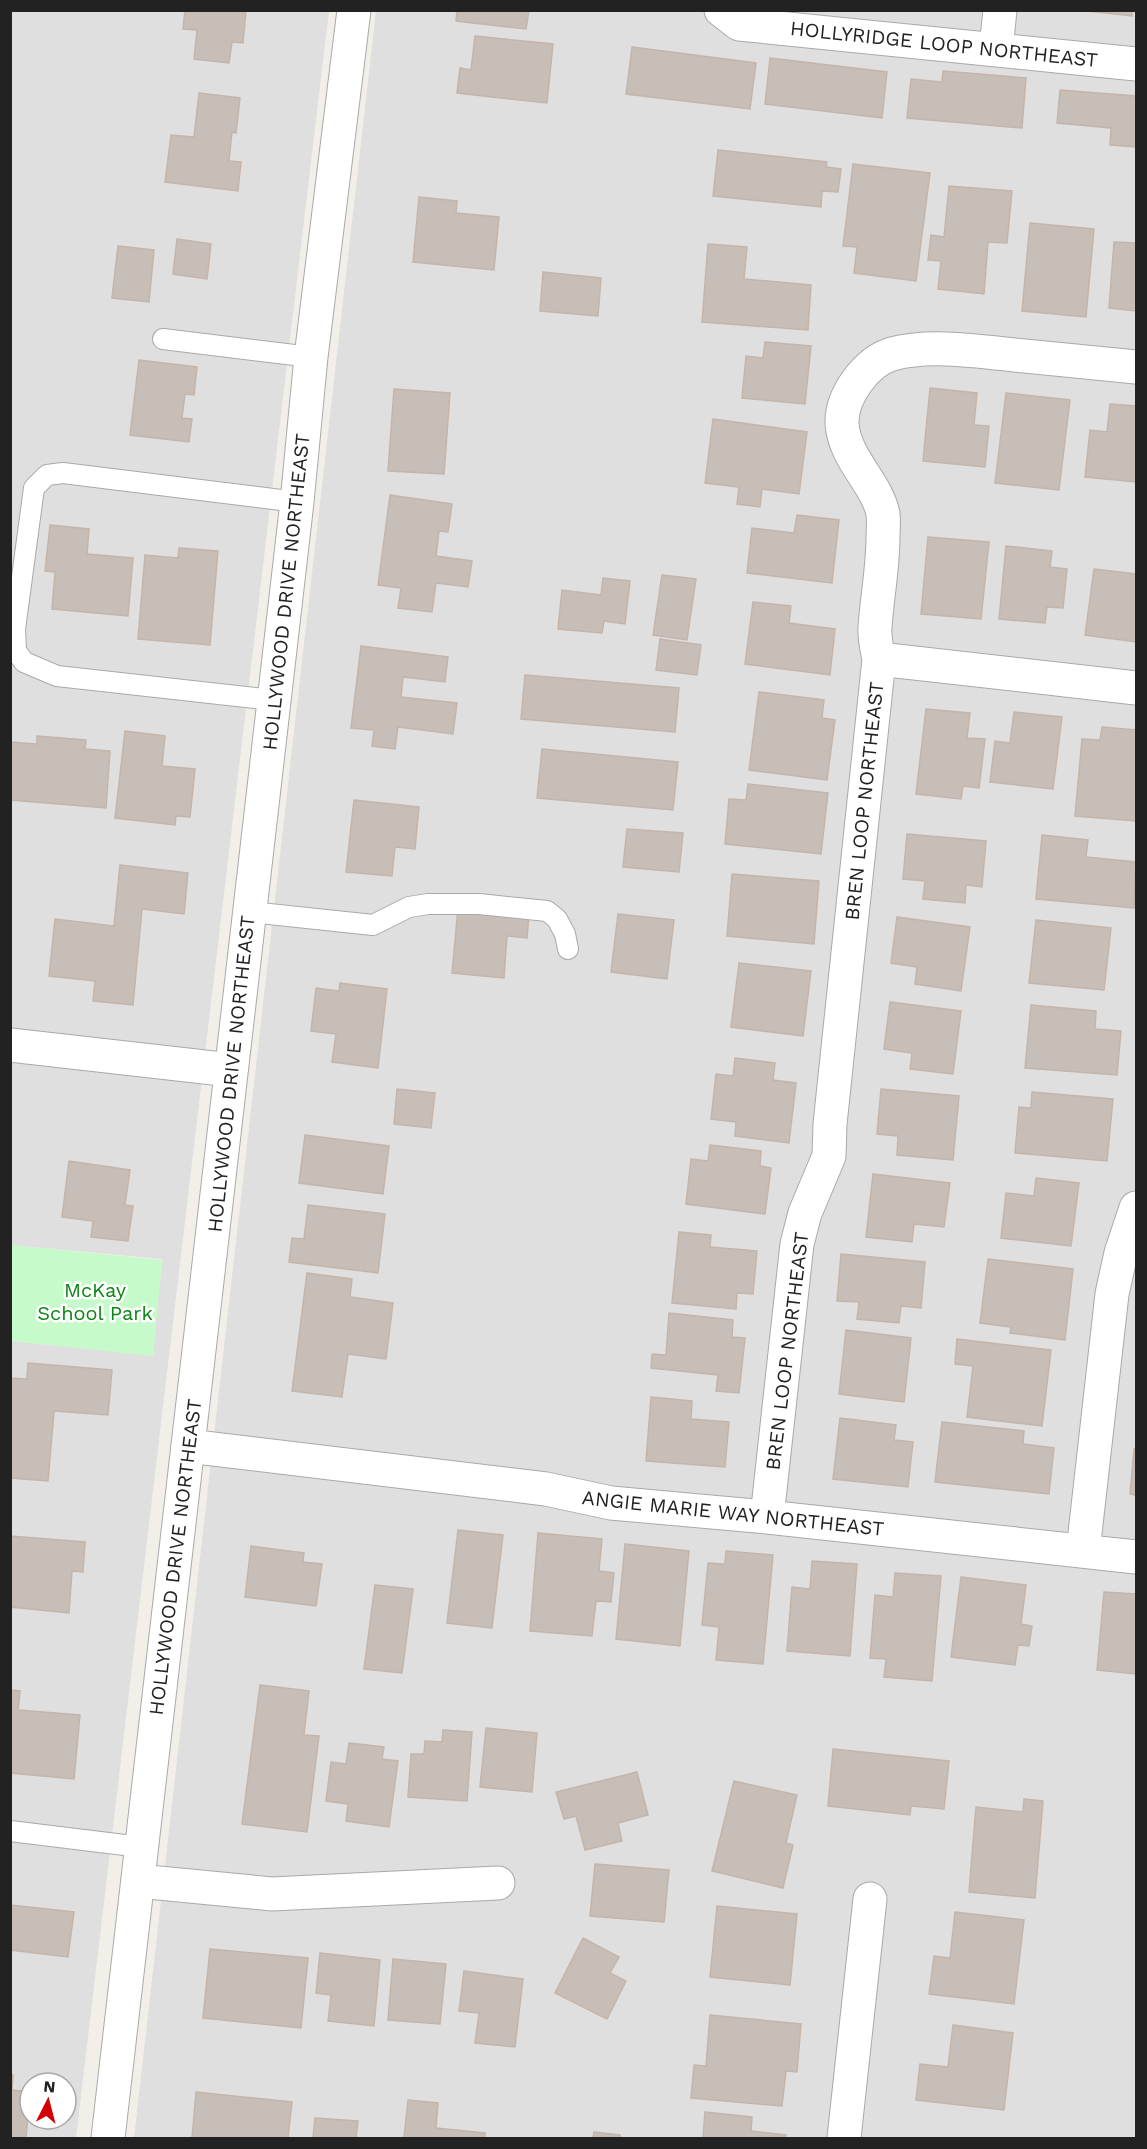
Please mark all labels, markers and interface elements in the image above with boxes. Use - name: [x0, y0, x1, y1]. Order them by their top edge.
- street label: HOLLYRIDGE LOOP NORTHEAST: [789, 16, 1099, 72]
- street label: HOLLYWOOD DRIVE NORTHEAST: [257, 432, 315, 752]
- street label: BREN LOOP NORTHEAST: [840, 680, 888, 922]
- street label: HOLLYWOOD DRIVE NORTHEAST: [202, 914, 260, 1234]
- street label: BREN LOOP NORTHEAST: [760, 1230, 814, 1472]
- park label: McKay School Park: [37, 1278, 153, 1325]
- street label: HOLLYWOOD DRIVE NORTHEAST: [144, 1397, 206, 1717]
- street label: ANGIE MARIE WAY NORTHEAST: [581, 1485, 885, 1541]
- north arrow: [18, 2071, 78, 2131]
- text: N: [43, 2077, 56, 2097]

